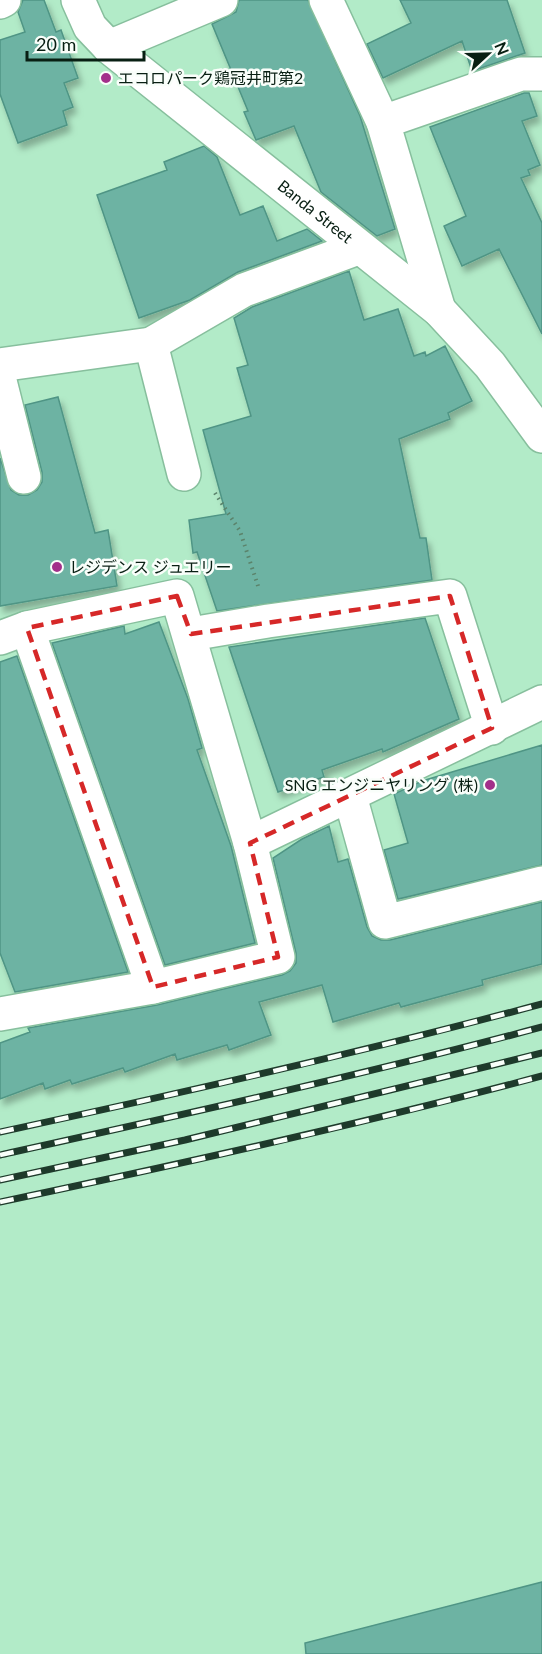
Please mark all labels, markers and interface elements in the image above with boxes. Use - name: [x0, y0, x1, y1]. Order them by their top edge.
- scale bar: [27, 24, 144, 62]
- north arrow: [458, 24, 518, 84]
- text: 20 m: [36, 33, 76, 55]
- text: N: [491, 39, 513, 57]
- place label: エコロパーク鶏冠井町第2: [118, 68, 303, 87]
- marker: エコロパーク鶏冠井町第2: [99, 71, 113, 85]
- street label: Banda Street: [274, 175, 357, 247]
- place label: レジデンス ジュエリー: [69, 557, 232, 576]
- marker: レジデンス ジュエリー: [50, 560, 64, 574]
- place label: SNG エンジニヤリング (株): [285, 775, 478, 794]
- marker: SNG エンジニヤリング (株): [483, 778, 497, 792]

